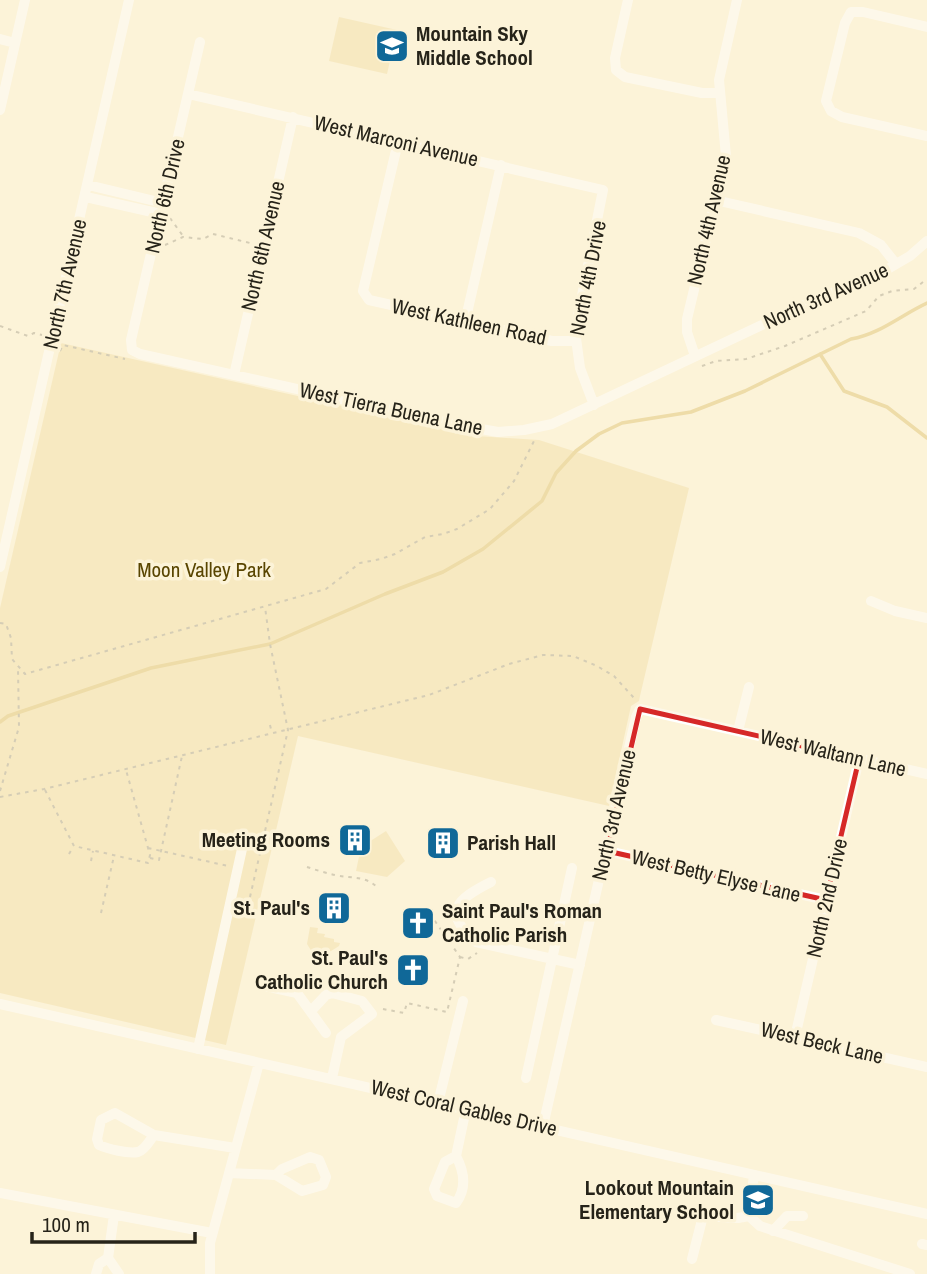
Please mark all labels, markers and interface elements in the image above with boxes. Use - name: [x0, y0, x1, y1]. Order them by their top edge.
- place label: Mountain Sky Middle School: [416, 19, 533, 72]
- school or university icon: Mountain Sky Middle School: [373, 27, 411, 65]
- street label: West Marconi Avenue: [311, 108, 481, 174]
- street label: North 6th Drive: [137, 136, 192, 256]
- street label: North 4th Avenue: [679, 152, 738, 288]
- street label: North 6th Avenue: [233, 178, 292, 314]
- street label: North 7th Avenue: [35, 216, 94, 352]
- street label: North 4th Drive: [562, 218, 613, 338]
- street label: North 3rd Avenue: [759, 255, 893, 336]
- street label: West Kathleen Road: [389, 291, 549, 352]
- street label: West Tierra Buena Lane: [297, 375, 485, 442]
- park label: Moon Valley Park: [137, 555, 271, 584]
- street label: West Waltann Lane: [757, 722, 909, 783]
- street label: North 3rd Avenue: [584, 746, 643, 883]
- building icon: Meeting Rooms: [336, 821, 374, 859]
- building icon: Parish Hall: [424, 824, 462, 862]
- place label: Meeting Rooms: [202, 825, 330, 854]
- place label: Parish Hall: [467, 828, 556, 857]
- street label: North 2nd Drive: [799, 835, 854, 960]
- street label: West Betty Elyse Lane: [629, 842, 804, 909]
- building icon: St. Paul's: [315, 889, 353, 927]
- place label: St. Paul's: [233, 893, 310, 922]
- place label: Saint Paul's Roman Catholic Parish: [442, 896, 602, 949]
- church icon: Saint Paul's Roman Catholic Parish: [399, 904, 437, 942]
- place label: St. Paul's Catholic Church: [255, 943, 388, 996]
- church icon: St. Paul's Catholic Church: [394, 951, 432, 989]
- street label: West Beck Lane: [758, 1014, 886, 1071]
- street label: West Coral Gables Drive: [368, 1072, 560, 1143]
- place label: Lookout Mountain Elementary School: [579, 1173, 734, 1226]
- school or university icon: Lookout Mountain Elementary School: [739, 1181, 777, 1219]
- scale bar: [32, 1200, 194, 1244]
- text: 100 m: [42, 1210, 90, 1239]

